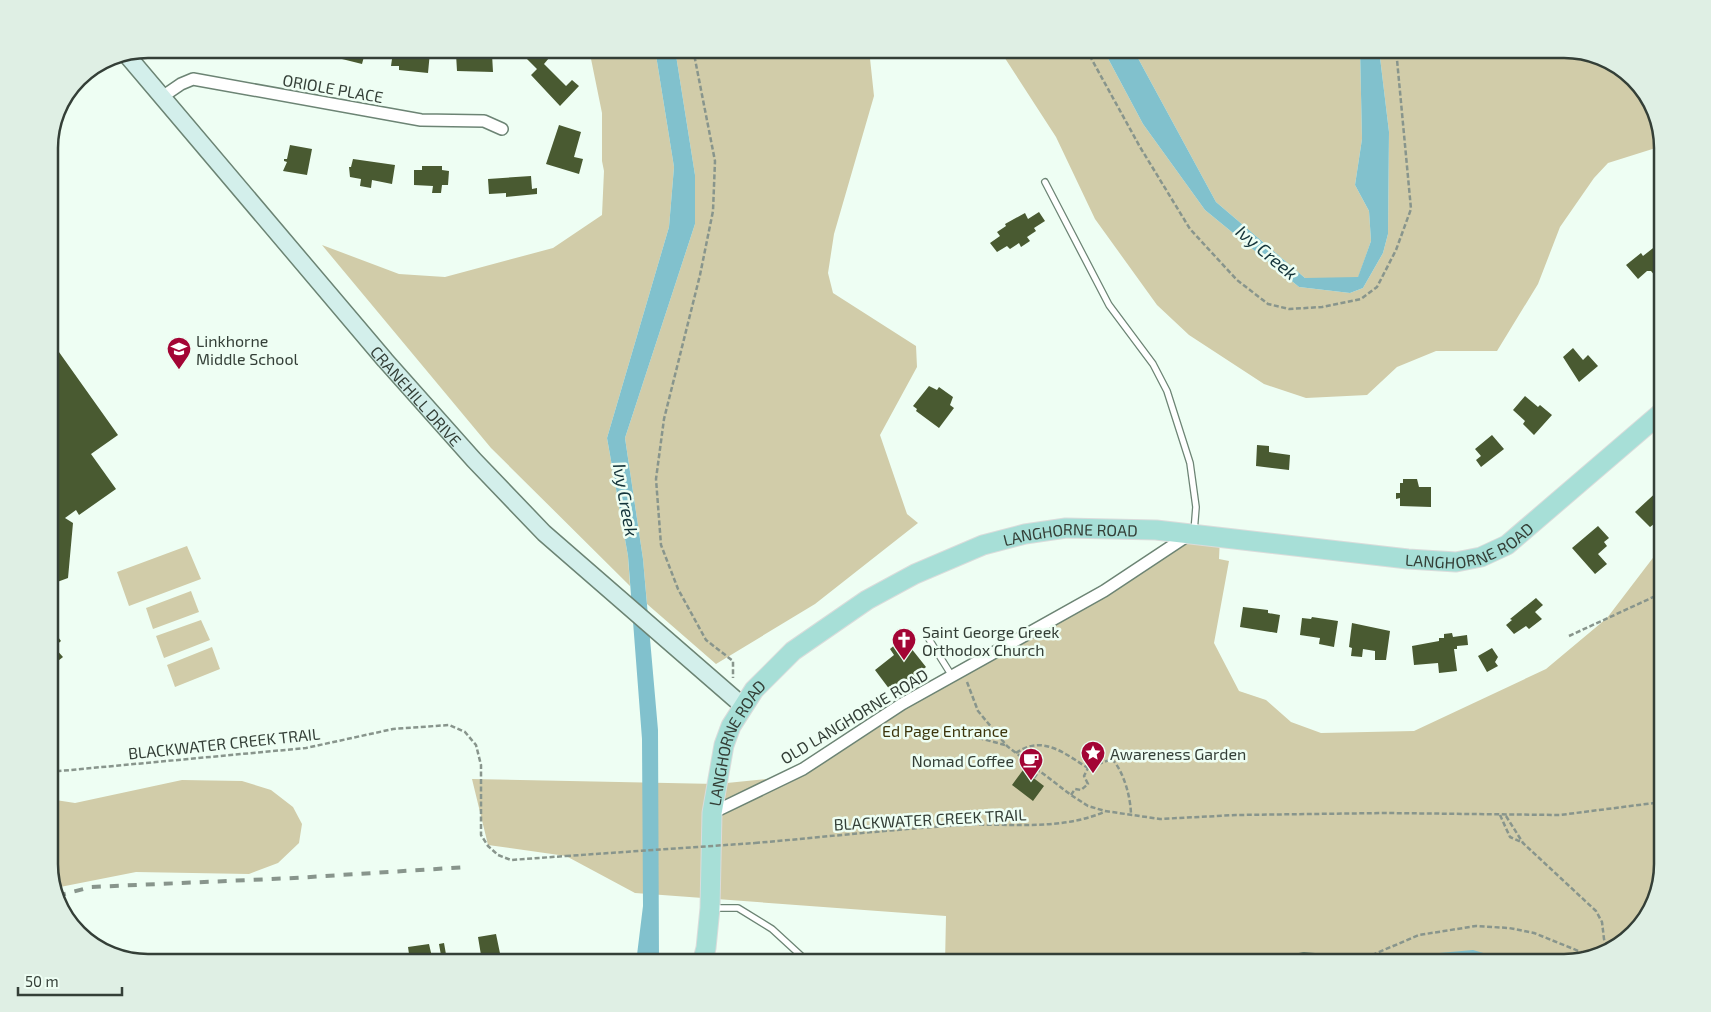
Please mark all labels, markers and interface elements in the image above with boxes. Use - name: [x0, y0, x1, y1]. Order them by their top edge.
- street label: ORIOLE PLACE: [281, 70, 385, 106]
- water label: Ivy Creek: [1232, 220, 1302, 284]
- place label: Linkhorne Middle School: [196, 331, 299, 368]
- school or university icon: Linkhorne Middle School: [166, 336, 192, 370]
- street label: CRANEHILL DRIVE: [367, 342, 466, 449]
- water label: Ivy Creek: [609, 462, 643, 538]
- street label: LANGHORNE ROAD: [1001, 518, 1138, 549]
- street label: LANGHORNE ROAD: [1405, 518, 1537, 571]
- place label: Saint George Greek Orthodox Church: [922, 622, 1059, 659]
- church icon: Saint George Greek Orthodox Church: [891, 627, 917, 661]
- street label: OLD LANGHORNE ROAD: [777, 664, 931, 768]
- street label: LANGHORNE ROAD: [704, 675, 769, 807]
- park label: Ed Page Entrance: [882, 721, 1008, 740]
- street label: BLACKWATER CREEK TRAIL: [127, 723, 321, 763]
- place icon: Awareness Garden: [1080, 740, 1106, 774]
- place label: Awareness Garden: [1110, 744, 1246, 763]
- cafe icon: Nomad Coffee: [1018, 747, 1044, 781]
- place label: Nomad Coffee: [911, 751, 1014, 770]
- street label: BLACKWATER CREEK TRAIL: [833, 804, 1027, 834]
- scale bar: [18, 964, 121, 996]
- text: 50 m: [25, 972, 59, 990]

